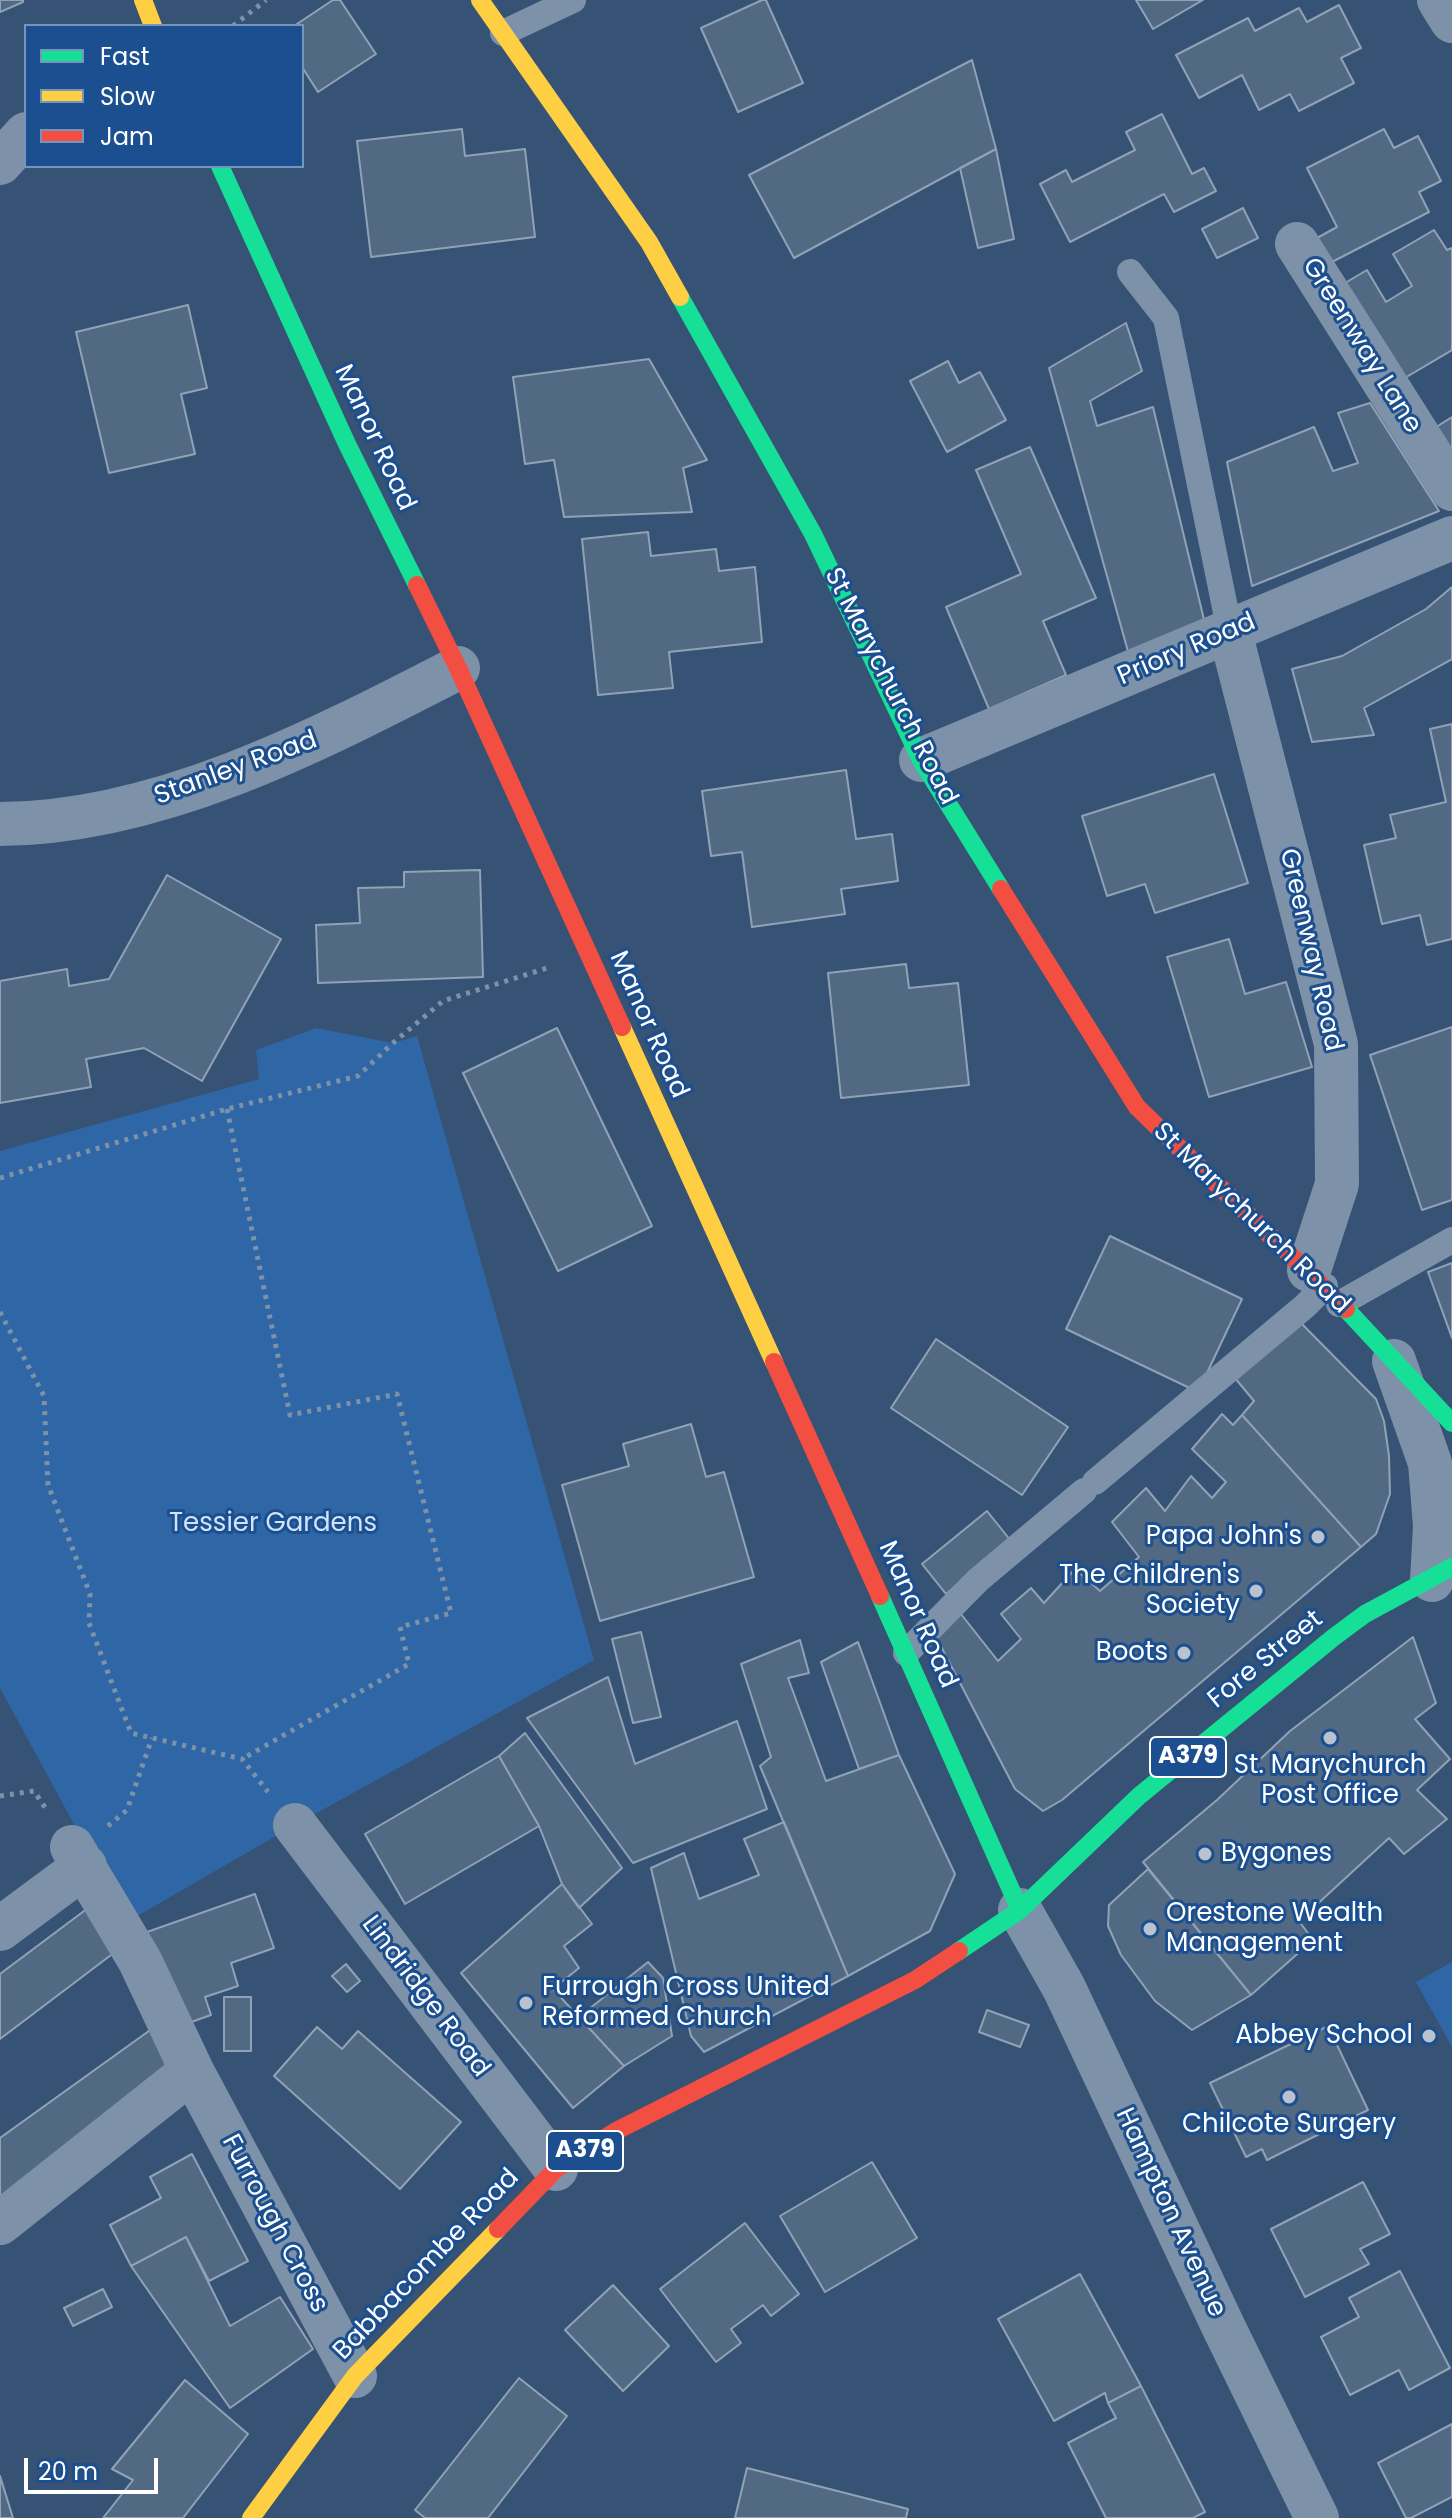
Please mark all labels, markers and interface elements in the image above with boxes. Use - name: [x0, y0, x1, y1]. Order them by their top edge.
- legend: [24, 24, 304, 168]
- text: Fast: [100, 40, 150, 73]
- text: Slow: [100, 80, 155, 113]
- text: Jam: [100, 120, 154, 153]
- street label: Greenway Lane: [1295, 253, 1427, 439]
- street label: Manor Road: [327, 360, 421, 516]
- street label: St Marychurch Road: [817, 563, 963, 811]
- street label: Priory Road: [1113, 607, 1261, 693]
- street label: Stanley Road: [150, 725, 322, 813]
- street label: Greenway Road: [1272, 846, 1348, 1054]
- street label: Manor Road: [602, 947, 694, 1103]
- street label: St Marychurch Road: [1146, 1117, 1356, 1321]
- park label: Tessier Gardens: [169, 1508, 377, 1540]
- place label: Papa John's: [1146, 1521, 1302, 1553]
- marker: Papa John's: [1309, 1528, 1327, 1546]
- street label: Manor Road: [871, 1537, 963, 1693]
- place label: The Children's Society: [1059, 1560, 1240, 1622]
- marker: The Children's Society: [1247, 1582, 1265, 1600]
- street label: Fore Street: [1202, 1604, 1330, 1716]
- place label: Boots: [1096, 1637, 1168, 1669]
- marker: Boots: [1175, 1644, 1193, 1662]
- marker: St. Marychurch Post Office: [1321, 1729, 1339, 1747]
- road number: A379: [1150, 1737, 1226, 1777]
- place label: St. Marychurch Post Office: [1234, 1750, 1426, 1812]
- place label: Bygones: [1221, 1838, 1332, 1870]
- marker: Bygones: [1196, 1845, 1214, 1863]
- place label: Orestone Wealth Management: [1166, 1898, 1383, 1960]
- street label: Lindridge Road: [354, 1910, 496, 2084]
- marker: Orestone Wealth Management: [1141, 1920, 1159, 1938]
- place label: Furrough Cross United Reformed Church: [542, 1972, 830, 2034]
- marker: Furrough Cross United Reformed Church: [517, 1994, 535, 2012]
- place label: Abbey School: [1235, 2020, 1413, 2052]
- marker: Abbey School: [1420, 2027, 1438, 2045]
- marker: Chilcote Surgery: [1280, 2088, 1298, 2106]
- street label: Hampton Avenue: [1108, 2103, 1232, 2323]
- place label: Chilcote Surgery: [1182, 2109, 1396, 2141]
- street label: Furrough Cross: [214, 2130, 334, 2318]
- road number: A379: [547, 2131, 623, 2171]
- street label: Babbacombe Road: [328, 2163, 526, 2367]
- scale bar: [28, 2442, 162, 2492]
- text: 20 m: [38, 2455, 98, 2488]

